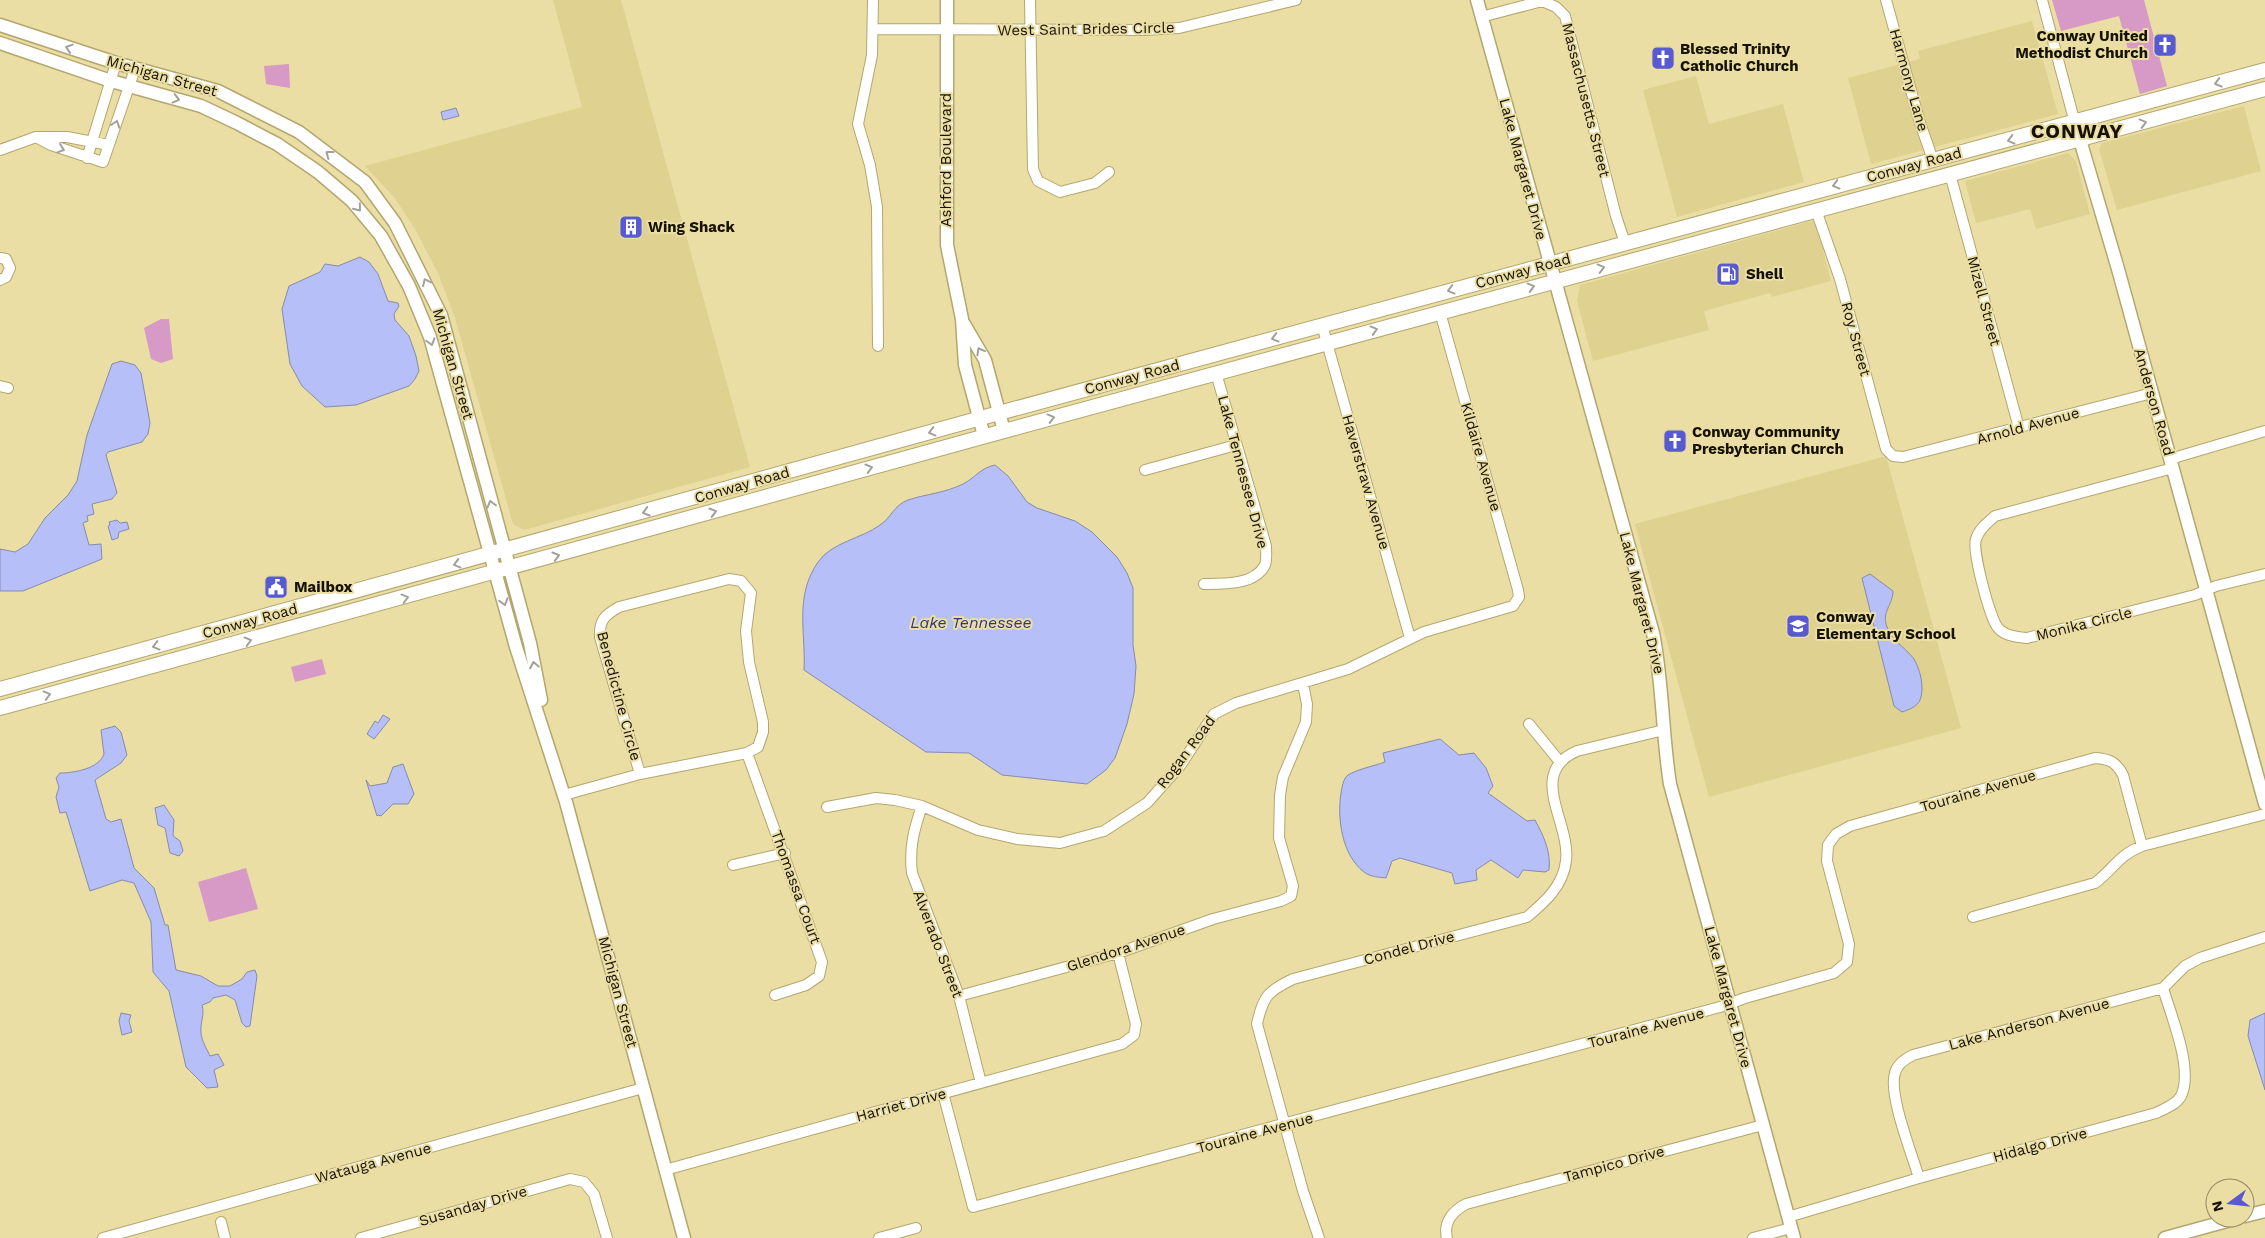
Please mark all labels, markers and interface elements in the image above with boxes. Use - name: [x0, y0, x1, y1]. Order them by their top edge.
- street label: West Saint Brides Circle: [997, 18, 1175, 40]
- street label: Massachusetts Street: [1558, 21, 1614, 180]
- street label: Harmony Lane: [1886, 27, 1932, 133]
- place label: Conway United Methodist Church: [2015, 27, 2148, 62]
- church icon: Conway United Methodist Church: [2152, 32, 2178, 58]
- place label: Blessed Trinity Catholic Church: [1680, 40, 1799, 75]
- one-way arrow: [66, 44, 74, 54]
- church icon: Blessed Trinity Catholic Church: [1650, 45, 1676, 71]
- street label: Michigan Street: [104, 52, 220, 101]
- one-way arrow: [2215, 78, 2223, 88]
- street label: Ashford Boulevard: [937, 93, 955, 227]
- one-way arrow: [171, 94, 179, 104]
- street label: Lake Margaret Drive: [1495, 96, 1551, 242]
- one-way arrow: [2139, 118, 2148, 129]
- district label: CONWAY: [2031, 119, 2123, 143]
- one-way arrow: [110, 121, 120, 129]
- one-way arrow: [2006, 134, 2015, 145]
- one-way arrow: [56, 143, 64, 153]
- street label: Conway Road: [1864, 144, 1964, 186]
- one-way arrow: [325, 151, 335, 160]
- one-way arrow: [1833, 180, 1841, 190]
- one-way arrow: [353, 202, 361, 211]
- building icon: Wing Shack: [618, 214, 644, 240]
- place label: Wing Shack: [648, 218, 735, 236]
- street label: Conway Road: [1473, 250, 1573, 292]
- street label: Mizell Street: [1963, 254, 2005, 349]
- fuel station icon: Shell: [1715, 261, 1741, 287]
- one-way arrow: [1596, 264, 1604, 274]
- place label: Shell: [1746, 265, 1784, 283]
- one-way arrow: [422, 278, 432, 287]
- one-way arrow: [1527, 283, 1535, 293]
- one-way arrow: [1447, 285, 1456, 295]
- street label: Roy Street: [1837, 300, 1875, 379]
- street label: Michigan Street: [429, 306, 478, 422]
- one-way arrow: [1370, 325, 1379, 336]
- one-way arrow: [1271, 332, 1280, 343]
- one-way arrow: [425, 337, 435, 345]
- street label: Anderson Road: [2130, 346, 2178, 458]
- one-way arrow: [976, 348, 986, 357]
- street label: Conway Road: [1082, 356, 1182, 398]
- street label: Lake Tennessee Drive: [1214, 393, 1272, 551]
- street label: Kildaire Avenue: [1457, 400, 1505, 514]
- street label: Arnold Avenue: [1975, 404, 2081, 448]
- street label: Haverstraw Avenue: [1338, 412, 1394, 552]
- one-way arrow: [1047, 413, 1055, 424]
- place label: Conway Community Presbyterian Church: [1692, 423, 1844, 458]
- one-way arrow: [929, 426, 937, 436]
- church icon: Conway Community Presbyterian Church: [1662, 428, 1688, 454]
- street label: Conway Road: [692, 463, 792, 507]
- one-way arrow: [865, 464, 873, 474]
- one-way arrow: [487, 501, 497, 509]
- one-way arrow: [642, 506, 650, 517]
- one-way arrow: [708, 507, 717, 518]
- street label: Lake Margaret Drive: [1616, 530, 1668, 676]
- one-way arrow: [552, 551, 560, 561]
- one-way arrow: [453, 558, 462, 569]
- public building icon: Mailbox: [263, 574, 289, 600]
- place label: Mailbox: [294, 578, 353, 596]
- one-way arrow: [400, 593, 408, 603]
- one-way arrow: [498, 598, 508, 606]
- street label: Conway Road: [200, 600, 300, 642]
- street label: Monika Circle: [2034, 603, 2134, 645]
- place label: Conway Elementary School: [1816, 608, 1956, 643]
- water label: Lake Tennessee: [910, 613, 1032, 632]
- school or university icon: Conway Elementary School: [1785, 613, 1811, 639]
- street label: Benedictine Circle: [593, 629, 645, 763]
- one-way arrow: [243, 636, 251, 646]
- one-way arrow: [153, 641, 161, 651]
- one-way arrow: [529, 660, 540, 669]
- one-way arrow: [42, 691, 51, 701]
- street label: Rogan Road: [1153, 712, 1219, 792]
- street label: Touraine Avenue: [1918, 766, 2038, 816]
- street label: Thomassa Court: [767, 828, 825, 947]
- street label: Alverado Street: [909, 888, 967, 1001]
- street label: Glendora Avenue: [1065, 920, 1187, 976]
- street label: Lake Margaret Drive: [1700, 924, 1756, 1070]
- street label: Condel Drive: [1362, 927, 1456, 969]
- street label: Michigan Street: [594, 934, 642, 1050]
- street label: Lake Anderson Avenue: [1947, 994, 2111, 1054]
- street label: Touraine Avenue: [1586, 1004, 1706, 1052]
- street label: Harriet Drive: [854, 1084, 948, 1126]
- street label: Touraine Avenue: [1195, 1109, 1315, 1157]
- street label: Hidalgo Drive: [1991, 1124, 2089, 1166]
- street label: Watauga Avenue: [313, 1139, 433, 1187]
- street label: Tampico Drive: [1562, 1142, 1666, 1186]
- north arrow: [2205, 1178, 2255, 1228]
- street label: Susanday Drive: [417, 1182, 529, 1230]
- text: N: [2208, 1199, 2227, 1213]

